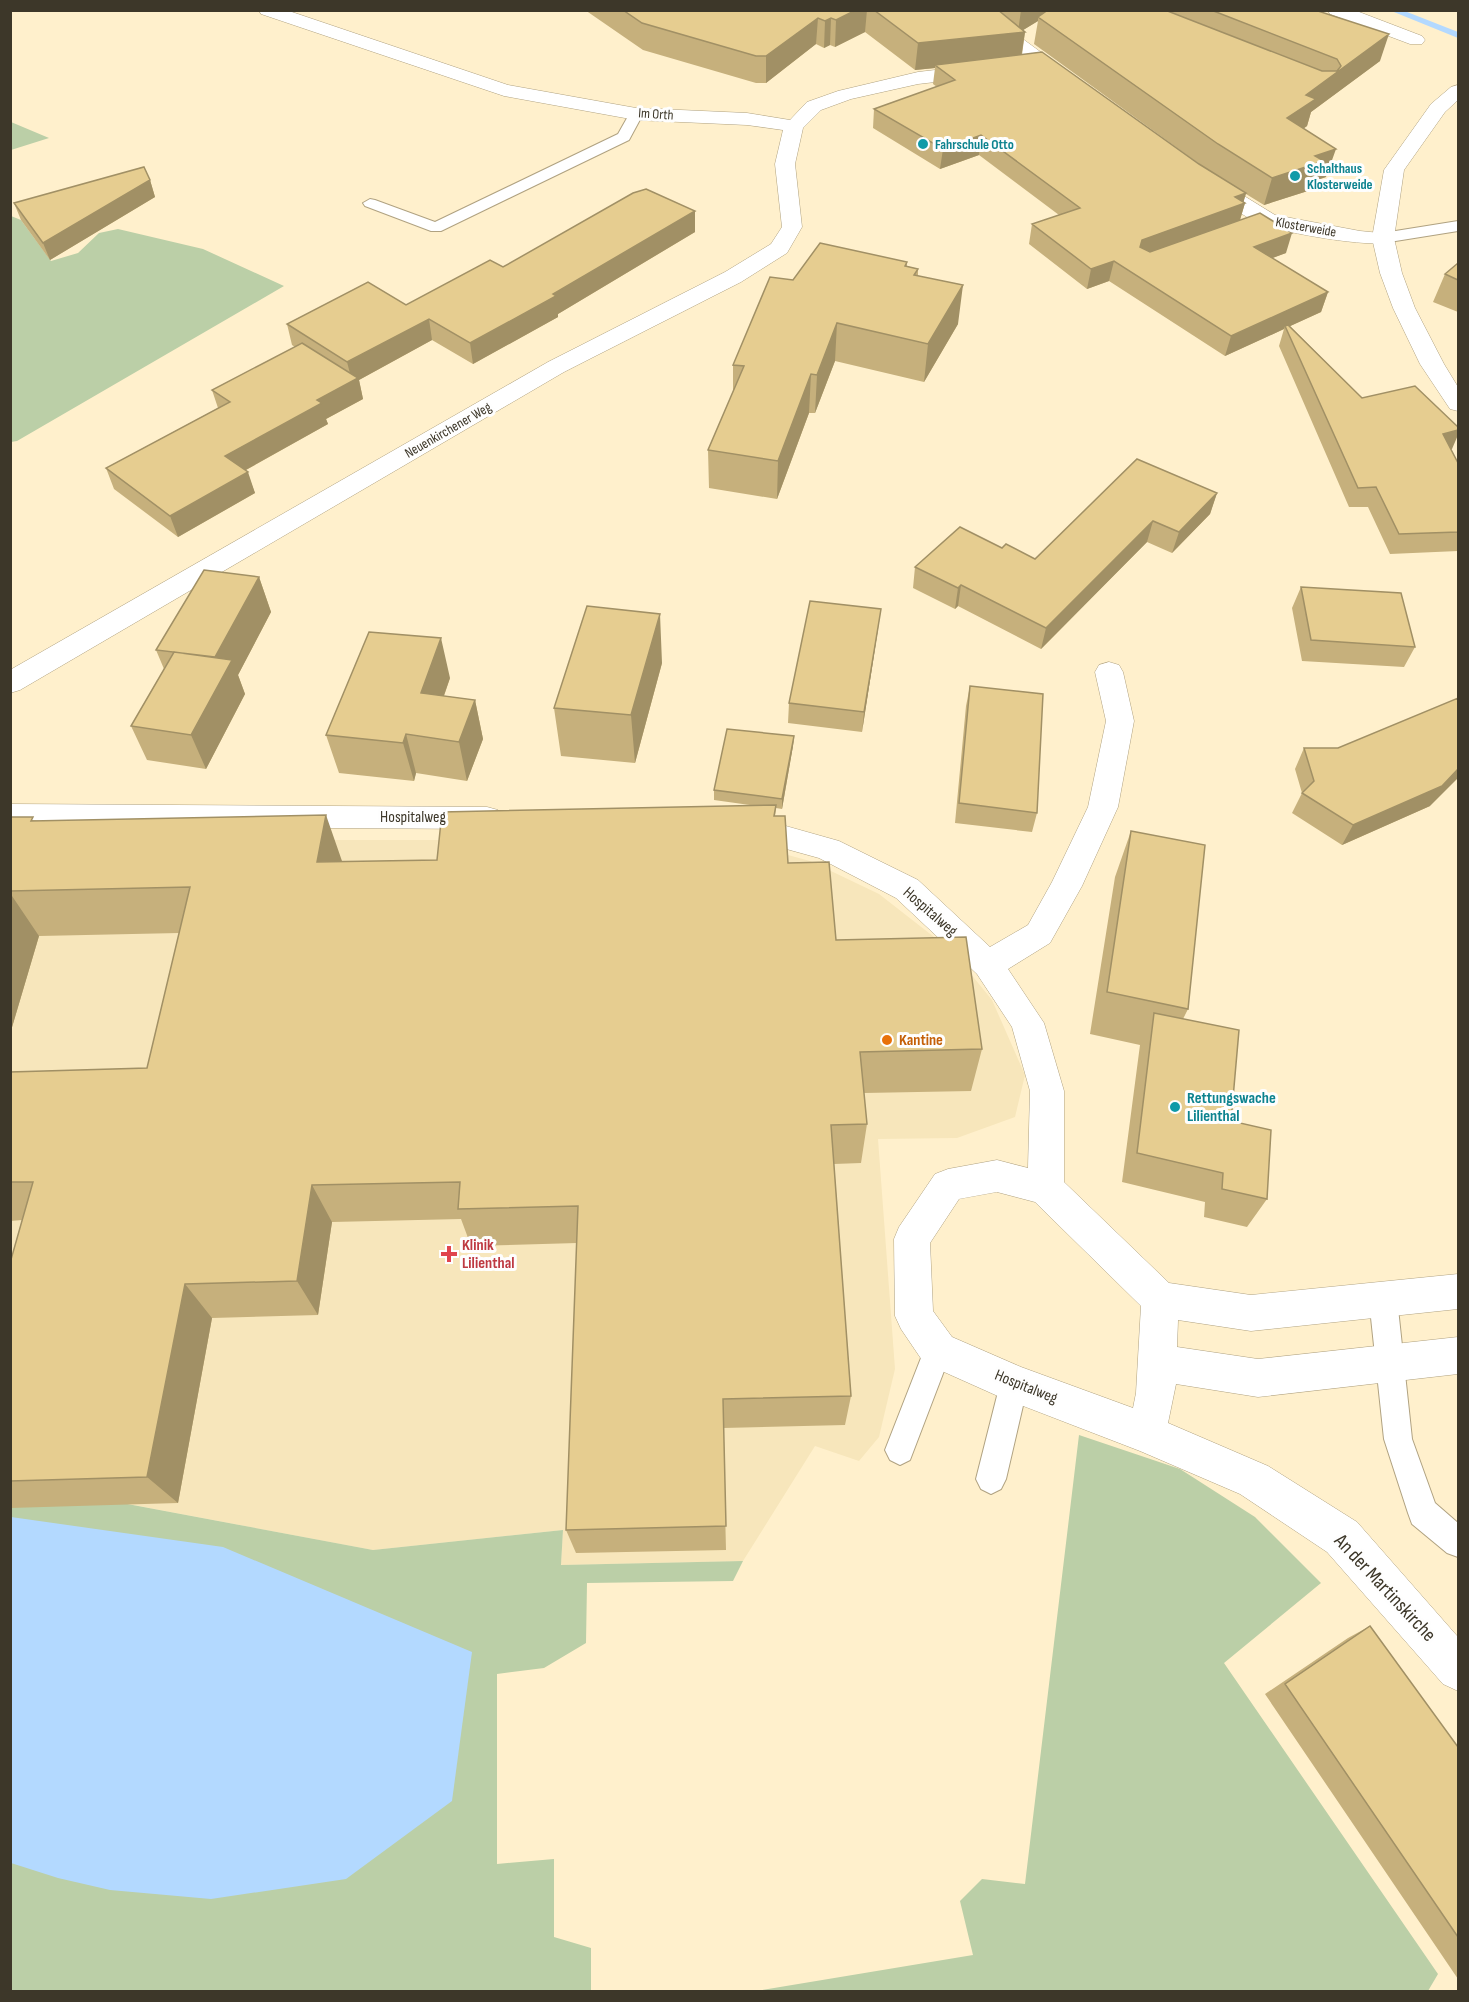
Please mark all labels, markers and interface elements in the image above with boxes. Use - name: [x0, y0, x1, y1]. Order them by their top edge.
- street label: Im Orth: [638, 104, 674, 124]
- place label: Fahrschule Otto: [935, 136, 1014, 153]
- marker: Fahrschule Otto: [916, 137, 930, 151]
- place label: Schalthaus Klosterweide: [1307, 160, 1373, 193]
- marker: Schalthaus Klosterweide: [1288, 169, 1302, 183]
- street label: Klosterweide: [1274, 213, 1338, 241]
- street label: Neuenkirchener Weg: [402, 398, 495, 462]
- street label: Hospitalweg: [380, 808, 446, 827]
- street label: Hospitalweg: [899, 883, 961, 941]
- place label: Kantine: [899, 1031, 943, 1050]
- marker: Kantine: [880, 1033, 894, 1047]
- place label: Rettungswache Lilienthal: [1187, 1089, 1276, 1126]
- marker: Rettungswache Lilienthal: [1168, 1100, 1182, 1114]
- place label: Klinik Lilienthal: [462, 1236, 514, 1273]
- marker: Klinik Lilienthal: [440, 1245, 458, 1263]
- street label: Hospitalweg: [992, 1366, 1060, 1408]
- street label: An der Martinskirche: [1328, 1528, 1441, 1647]

